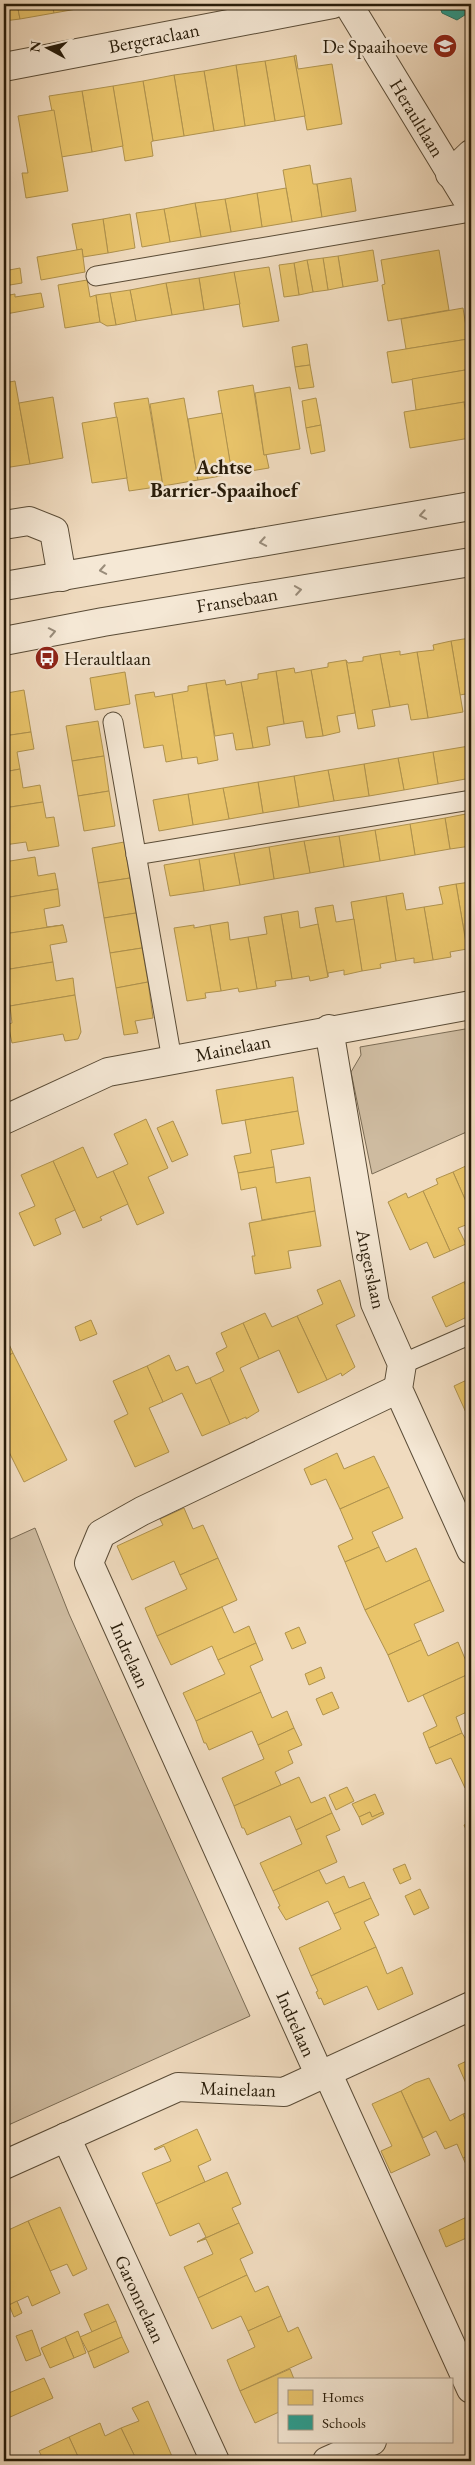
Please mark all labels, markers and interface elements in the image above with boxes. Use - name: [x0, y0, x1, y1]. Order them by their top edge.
- street label: Bergeraclaan: [106, 17, 202, 59]
- north arrow: [22, 22, 72, 72]
- school or university icon: De Spaaihoeve: [432, 33, 458, 59]
- place label: De Spaaihoeve: [322, 34, 428, 59]
- text: N: [25, 39, 45, 53]
- street label: Heraultlaan: [384, 74, 450, 162]
- district label: Achtse Barrier-Spaaihoef: [150, 454, 301, 503]
- one-way arrow: [419, 509, 428, 519]
- one-way arrow: [259, 537, 267, 547]
- one-way arrow: [99, 564, 107, 575]
- street label: Fransebaan: [195, 581, 279, 619]
- one-way arrow: [294, 586, 303, 596]
- one-way arrow: [47, 627, 56, 637]
- bus stop icon: Heraultlaan: [34, 645, 60, 671]
- place label: Heraultlaan: [64, 646, 151, 671]
- street label: Mainelaan: [193, 1028, 273, 1068]
- street label: Angerslaan: [350, 1226, 392, 1311]
- street label: Indrelaan: [104, 1618, 156, 1692]
- street label: Indrelaan: [270, 1987, 322, 2061]
- street label: Mainelaan: [200, 2075, 276, 2103]
- street label: Garonnelaan: [109, 2251, 171, 2347]
- legend: [278, 2378, 452, 2442]
- text: Homes: [322, 2387, 364, 2406]
- text: Schools: [322, 2413, 366, 2432]

